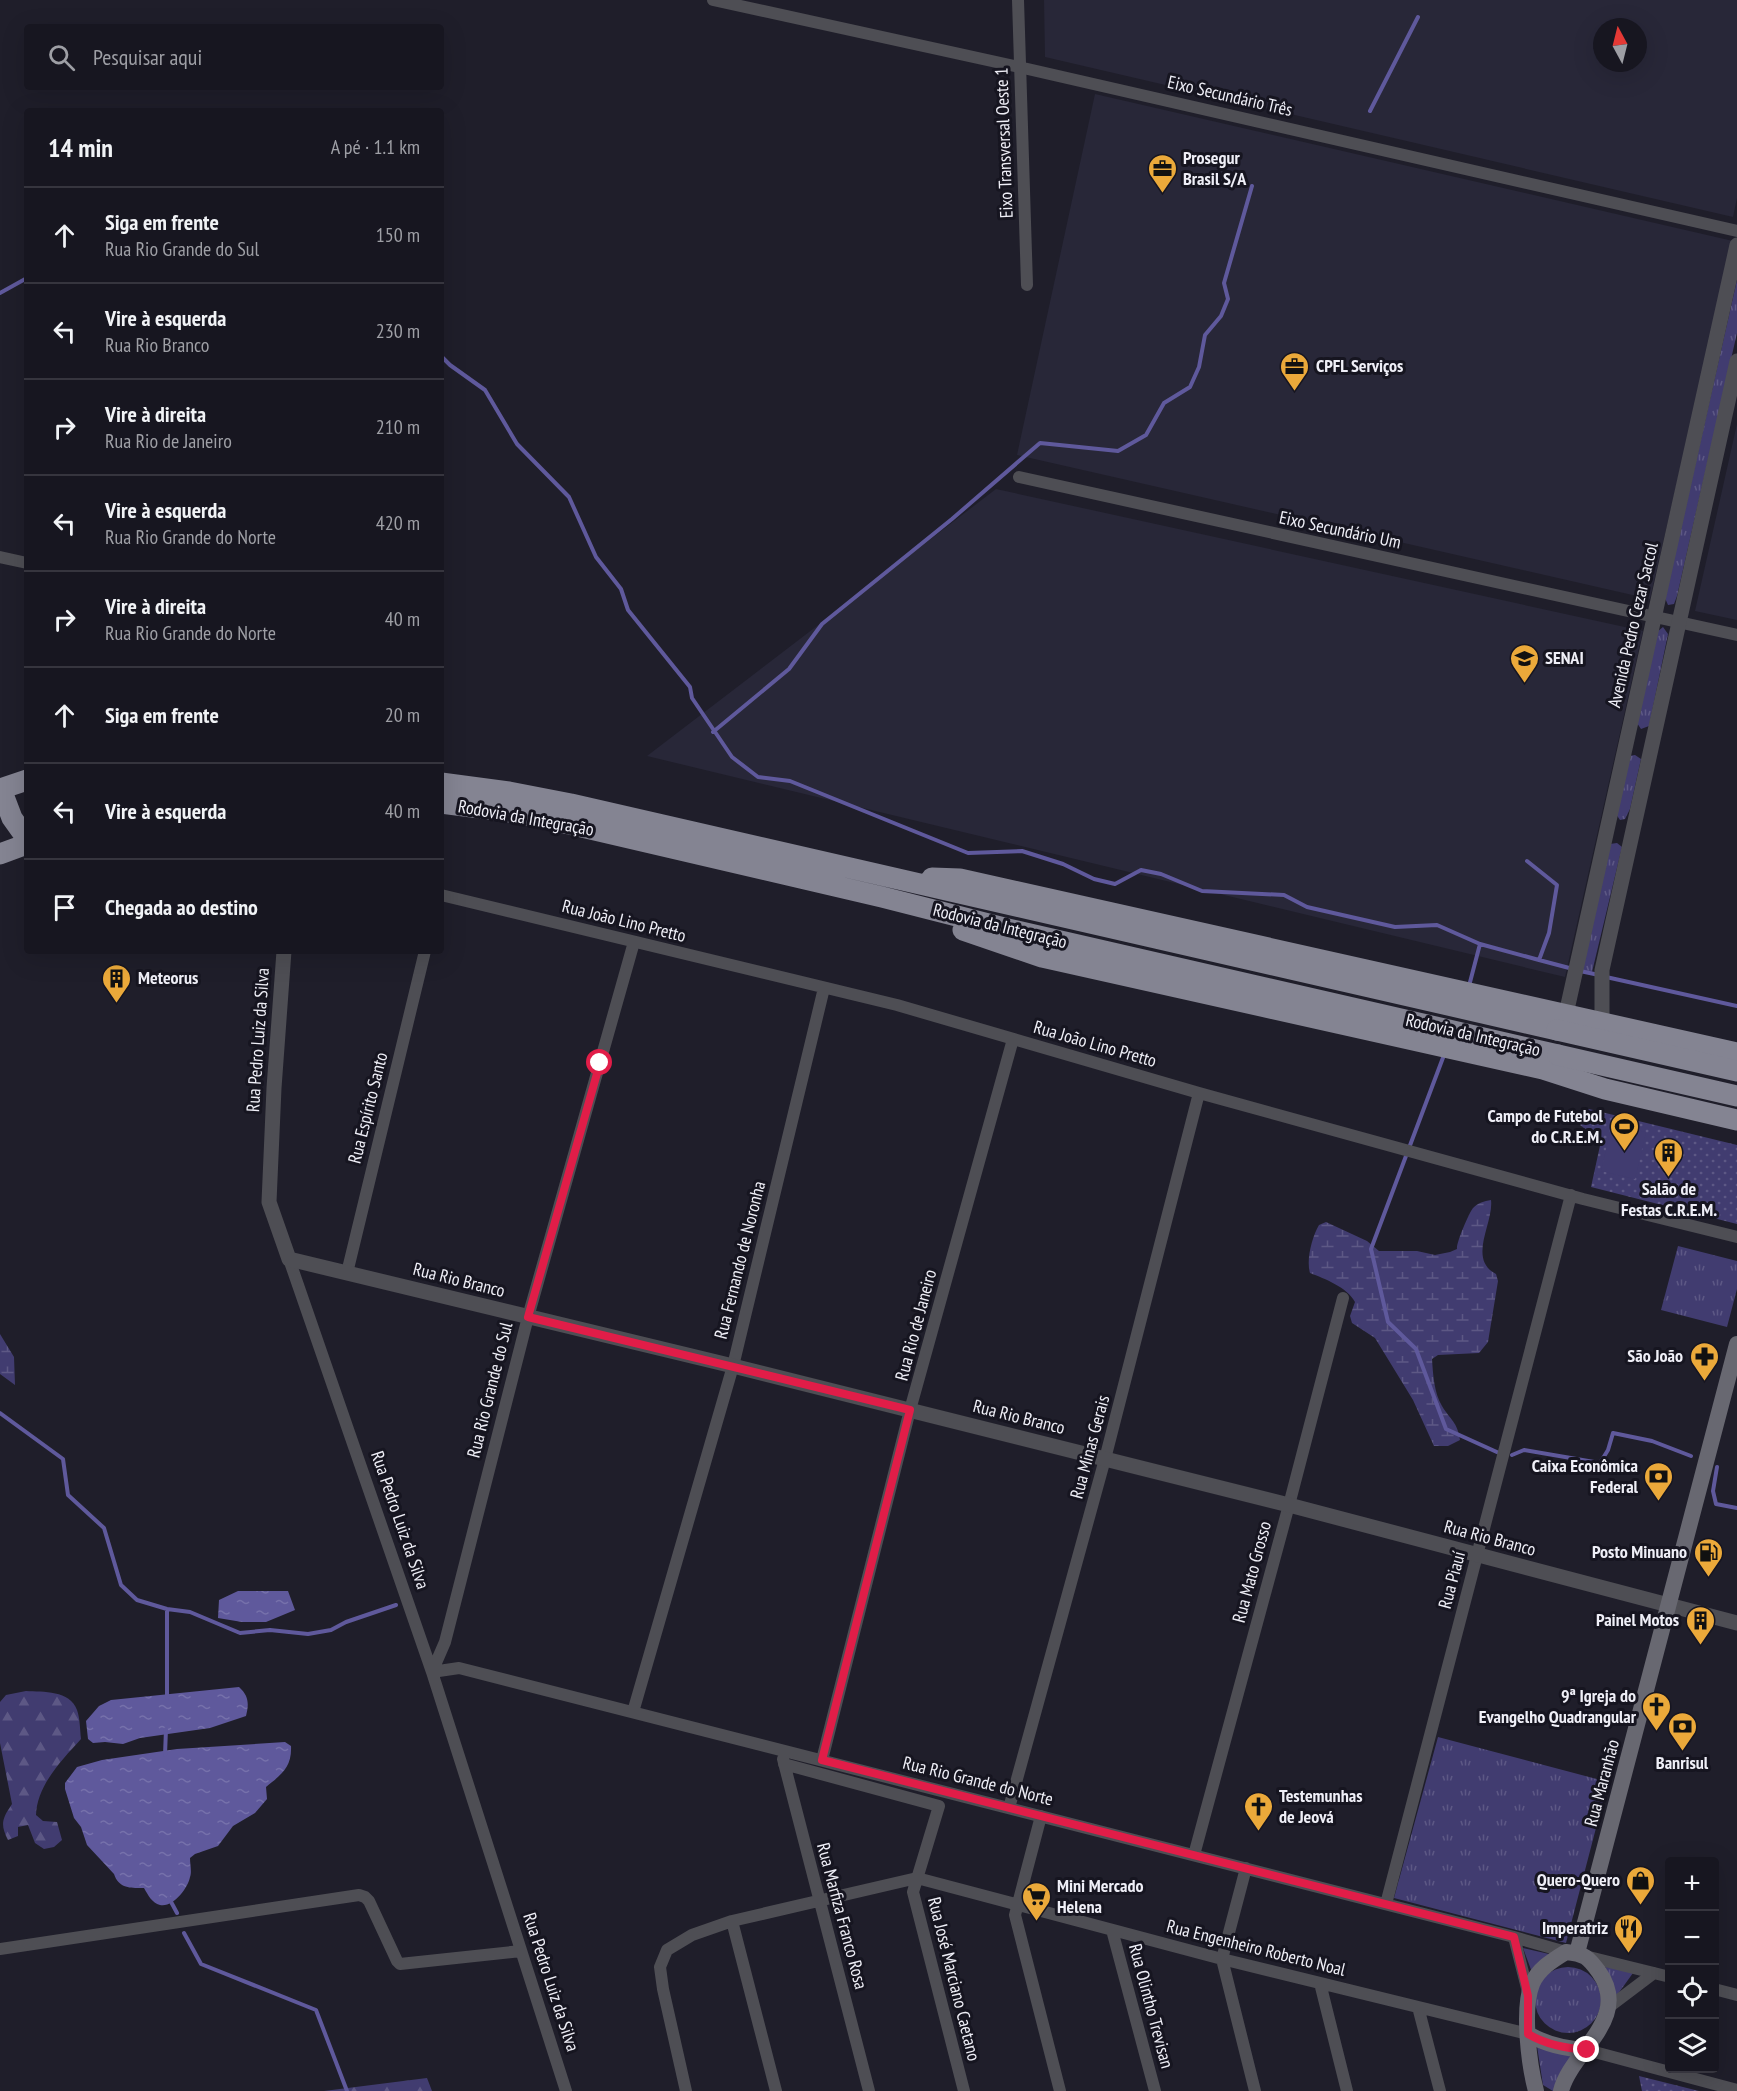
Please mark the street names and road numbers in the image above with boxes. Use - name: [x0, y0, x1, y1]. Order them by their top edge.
- street label: Eixo Transversal Oeste 1: [989, 67, 1018, 219]
- street label: Eixo Secundário Três: [1165, 70, 1295, 121]
- street label: Eixo Secundário Um: [1277, 505, 1403, 554]
- street label: Avenida Pedro Cezar Saccol: [1602, 539, 1663, 710]
- street label: Rodovia da Integração: [456, 794, 596, 841]
- street label: Rua João Lino Pretto: [560, 894, 689, 947]
- street label: Rodovia da Integração: [931, 898, 1070, 953]
- street label: Rua Pedro Luiz da Silva: [241, 967, 274, 1113]
- street label: Rodovia da Integração: [1404, 1008, 1543, 1061]
- street label: Rua João Lino Pretto: [1031, 1015, 1159, 1072]
- street label: Rua Espírito Santo: [343, 1050, 392, 1166]
- street label: Rua Fernando de Noronha: [709, 1179, 770, 1341]
- street label: Rua Rio Branco: [411, 1257, 508, 1302]
- street label: Rua Rio de Janeiro: [890, 1267, 941, 1383]
- street label: Rua Rio Grande do Sul: [462, 1319, 518, 1460]
- street label: Rua Minas Gerais: [1065, 1393, 1114, 1501]
- street label: Rua Rio Branco: [971, 1394, 1068, 1439]
- street label: Rua Pedro Luiz da Silva: [366, 1448, 435, 1592]
- street label: Rua Rio Branco: [1442, 1514, 1539, 1561]
- street label: Rua Mato Grosso: [1227, 1518, 1276, 1625]
- street label: Rua Piauí: [1433, 1549, 1470, 1611]
- street label: Rua Maranhão: [1579, 1737, 1624, 1829]
- street label: Rua Rio Grande do Norte: [901, 1751, 1056, 1810]
- street label: Rua Marfiza Franco Rosa: [812, 1840, 873, 1992]
- street label: Rua José Marciano Caetano: [923, 1895, 986, 2063]
- street label: Rua Pedro Luiz da Silva: [518, 1910, 585, 2054]
- street label: Rua Engenheiro Roberto Noal: [1164, 1914, 1349, 1981]
- street label: Rua Olintho Trevisan: [1124, 1941, 1179, 2071]

